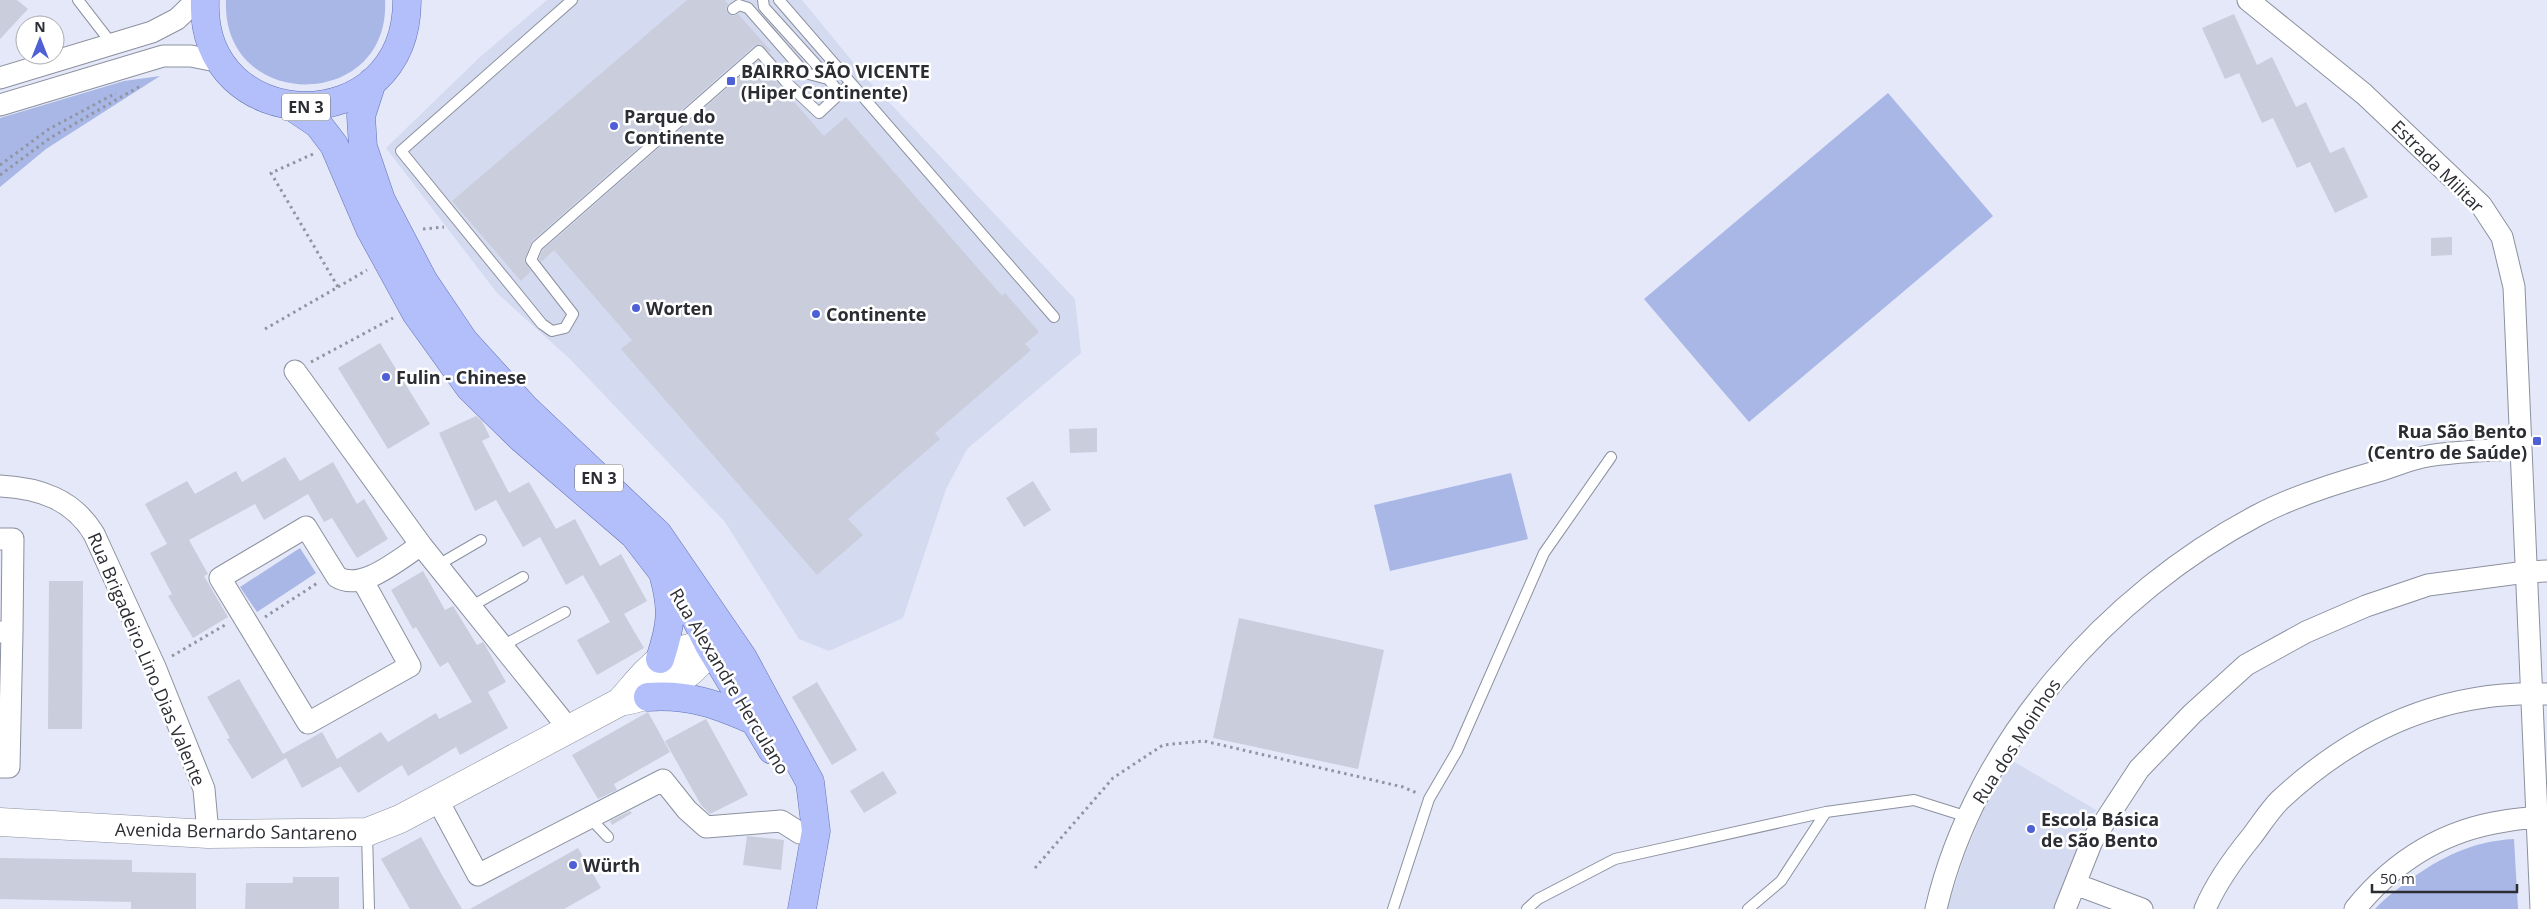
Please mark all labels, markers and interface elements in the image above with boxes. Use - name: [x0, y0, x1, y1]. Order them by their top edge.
- north arrow: [15, 15, 65, 65]
- text: N: [34, 17, 46, 36]
- place label: BAIRRO SÃO VICENTE (Hiper Continente): [741, 59, 930, 104]
- marker: BAIRRO SÃO VICENTE (Hiper Continente): [725, 75, 737, 87]
- road number: EN 3: [282, 94, 330, 120]
- place label: Parque do Continente: [624, 104, 725, 149]
- street label: Estrada Militar: [2387, 115, 2490, 218]
- marker: Parque do Continente: [608, 120, 620, 132]
- place label: Worten: [646, 296, 713, 320]
- marker: Worten: [630, 302, 642, 314]
- place label: Continente: [826, 302, 927, 326]
- marker: Continente: [810, 308, 822, 320]
- place label: Fulin - Chinese: [396, 365, 527, 389]
- marker: Fulin - Chinese: [380, 371, 392, 383]
- place label: Rua São Bento (Centro de Saúde): [2368, 419, 2527, 464]
- marker: Rua São Bento (Centro de Saúde): [2531, 435, 2543, 447]
- road number: EN 3: [575, 464, 623, 492]
- street label: Rua Brigadeiro Lino Dias Valente: [83, 529, 211, 789]
- street label: Rua Alexandre Herculano: [665, 583, 795, 779]
- street label: Rua dos Moinhos: [1966, 674, 2066, 808]
- place label: Escola Básica de São Bento: [2041, 807, 2159, 852]
- street label: Avenida Bernardo Santareno: [115, 817, 357, 845]
- marker: Escola Básica de São Bento: [2025, 823, 2037, 835]
- place label: Würth: [583, 853, 640, 877]
- marker: Würth: [567, 859, 579, 871]
- scale bar: [2372, 862, 2517, 894]
- text: 50 m: [2380, 868, 2415, 888]

